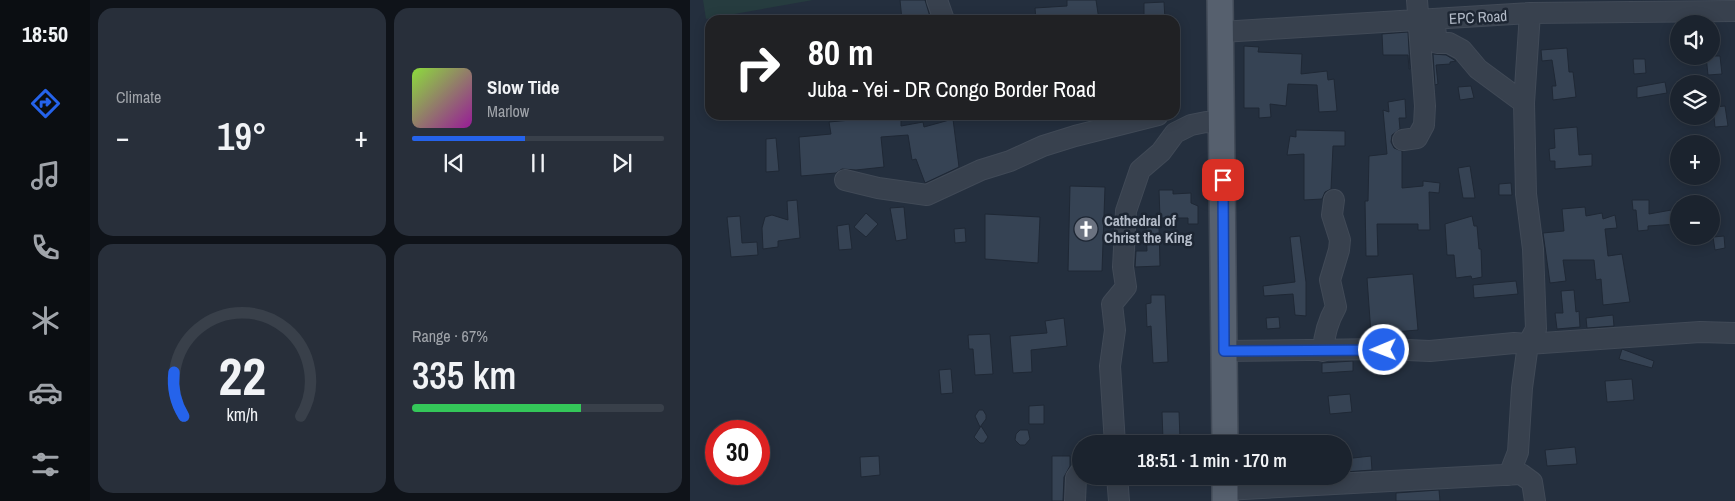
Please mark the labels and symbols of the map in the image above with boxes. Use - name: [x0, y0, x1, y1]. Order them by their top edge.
- street label: EPC Road: [1448, 5, 1508, 29]
- pin: [1202, 159, 1244, 201]
- place label: Cathedral of Christ the King: [1104, 210, 1193, 248]
- church icon: Cathedral of Christ the King: [1073, 216, 1099, 242]
- position arrow: [1357, 323, 1409, 375]
- speed limit sign: 30: [705, 420, 770, 485]

